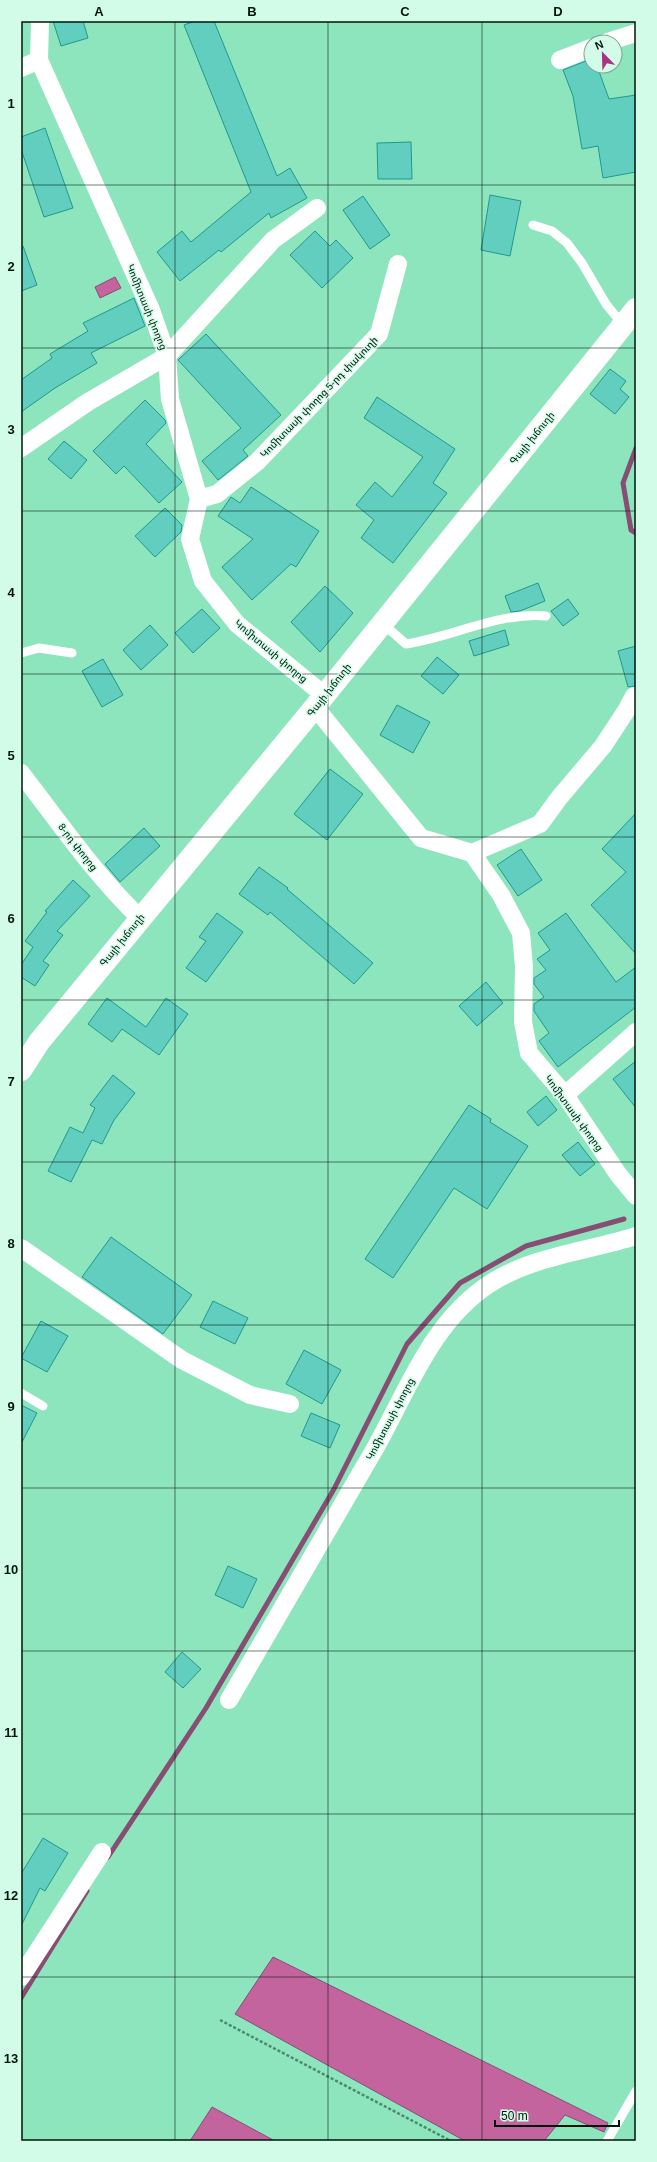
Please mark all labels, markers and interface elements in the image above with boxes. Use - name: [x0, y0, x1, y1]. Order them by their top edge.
- text: A: [94, 4, 104, 19]
- text: B: [247, 4, 257, 19]
- text: C: [400, 4, 410, 19]
- text: D: [553, 4, 563, 19]
- north arrow: [583, 34, 623, 74]
- text: N: [593, 38, 605, 52]
- text: 1: [7, 96, 15, 111]
- text: 2: [7, 259, 15, 274]
- street label: Կոմիտասի փողոց: [125, 263, 169, 351]
- street label: Կոմիտասի փողոց 5-րդ փակուղի: [258, 334, 380, 460]
- street label: Գայի խճուղի: [507, 409, 557, 466]
- text: 3: [7, 422, 15, 437]
- text: 4: [7, 585, 15, 600]
- street label: Կոմիտասի փողոց: [232, 617, 310, 685]
- street label: Գայի խճուղի: [305, 661, 353, 719]
- text: 5: [7, 748, 15, 763]
- street label: 8-րդ փողոց: [56, 821, 100, 873]
- text: 6: [7, 911, 15, 926]
- street label: Գայի խճուղի: [97, 911, 147, 968]
- street label: Կոմիտասի փողոց: [543, 1073, 605, 1153]
- text: 7: [7, 1074, 15, 1089]
- text: 8: [7, 1236, 15, 1251]
- street label: Կոմիտասի փողոց: [364, 1376, 416, 1462]
- text: 9: [7, 1399, 15, 1414]
- text: 10: [4, 1562, 18, 1577]
- text: 11: [4, 1725, 18, 1740]
- text: 12: [4, 1888, 18, 1903]
- text: 13: [4, 2051, 18, 2066]
- scale bar: [495, 2102, 619, 2128]
- text: 50 m: [501, 2109, 528, 2123]

